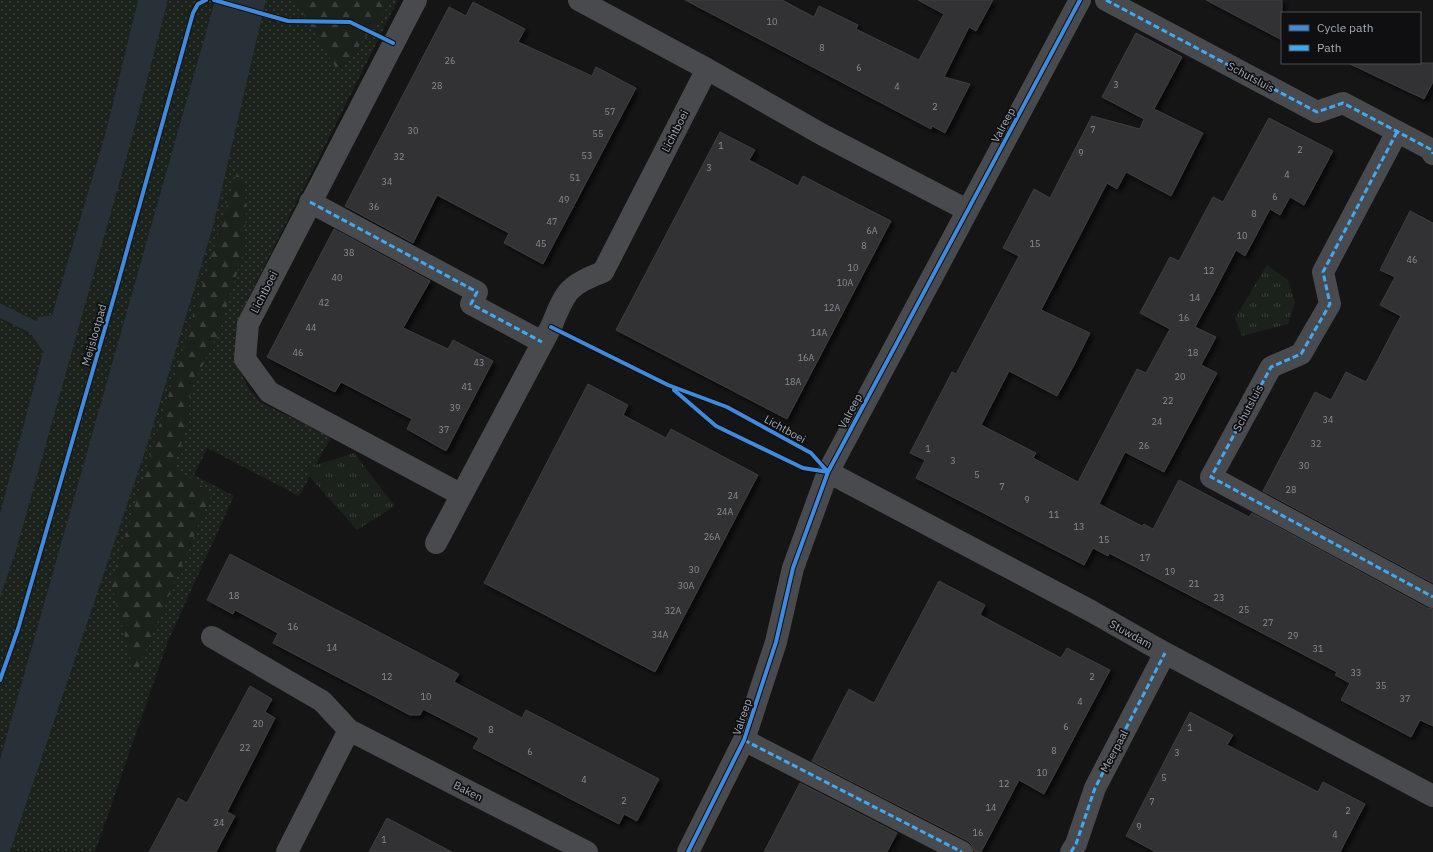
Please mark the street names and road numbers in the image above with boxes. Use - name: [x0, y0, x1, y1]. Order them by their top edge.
- street label: Schutsluis: [1225, 59, 1277, 95]
- street label: Valreep: [988, 105, 1018, 145]
- street label: Lichtboei: [658, 108, 692, 154]
- street label: Lichtboei: [247, 269, 281, 315]
- street label: Meijslootpad: [79, 302, 109, 368]
- street label: Schutsluis: [1230, 382, 1266, 434]
- street label: Valreep: [835, 391, 865, 431]
- street label: Lichtboei: [762, 412, 808, 446]
- street label: Stuwdam: [1107, 617, 1155, 651]
- street label: Valreep: [729, 697, 755, 737]
- street label: Meerpaal: [1097, 727, 1131, 775]
- street label: Baken: [451, 778, 485, 804]

